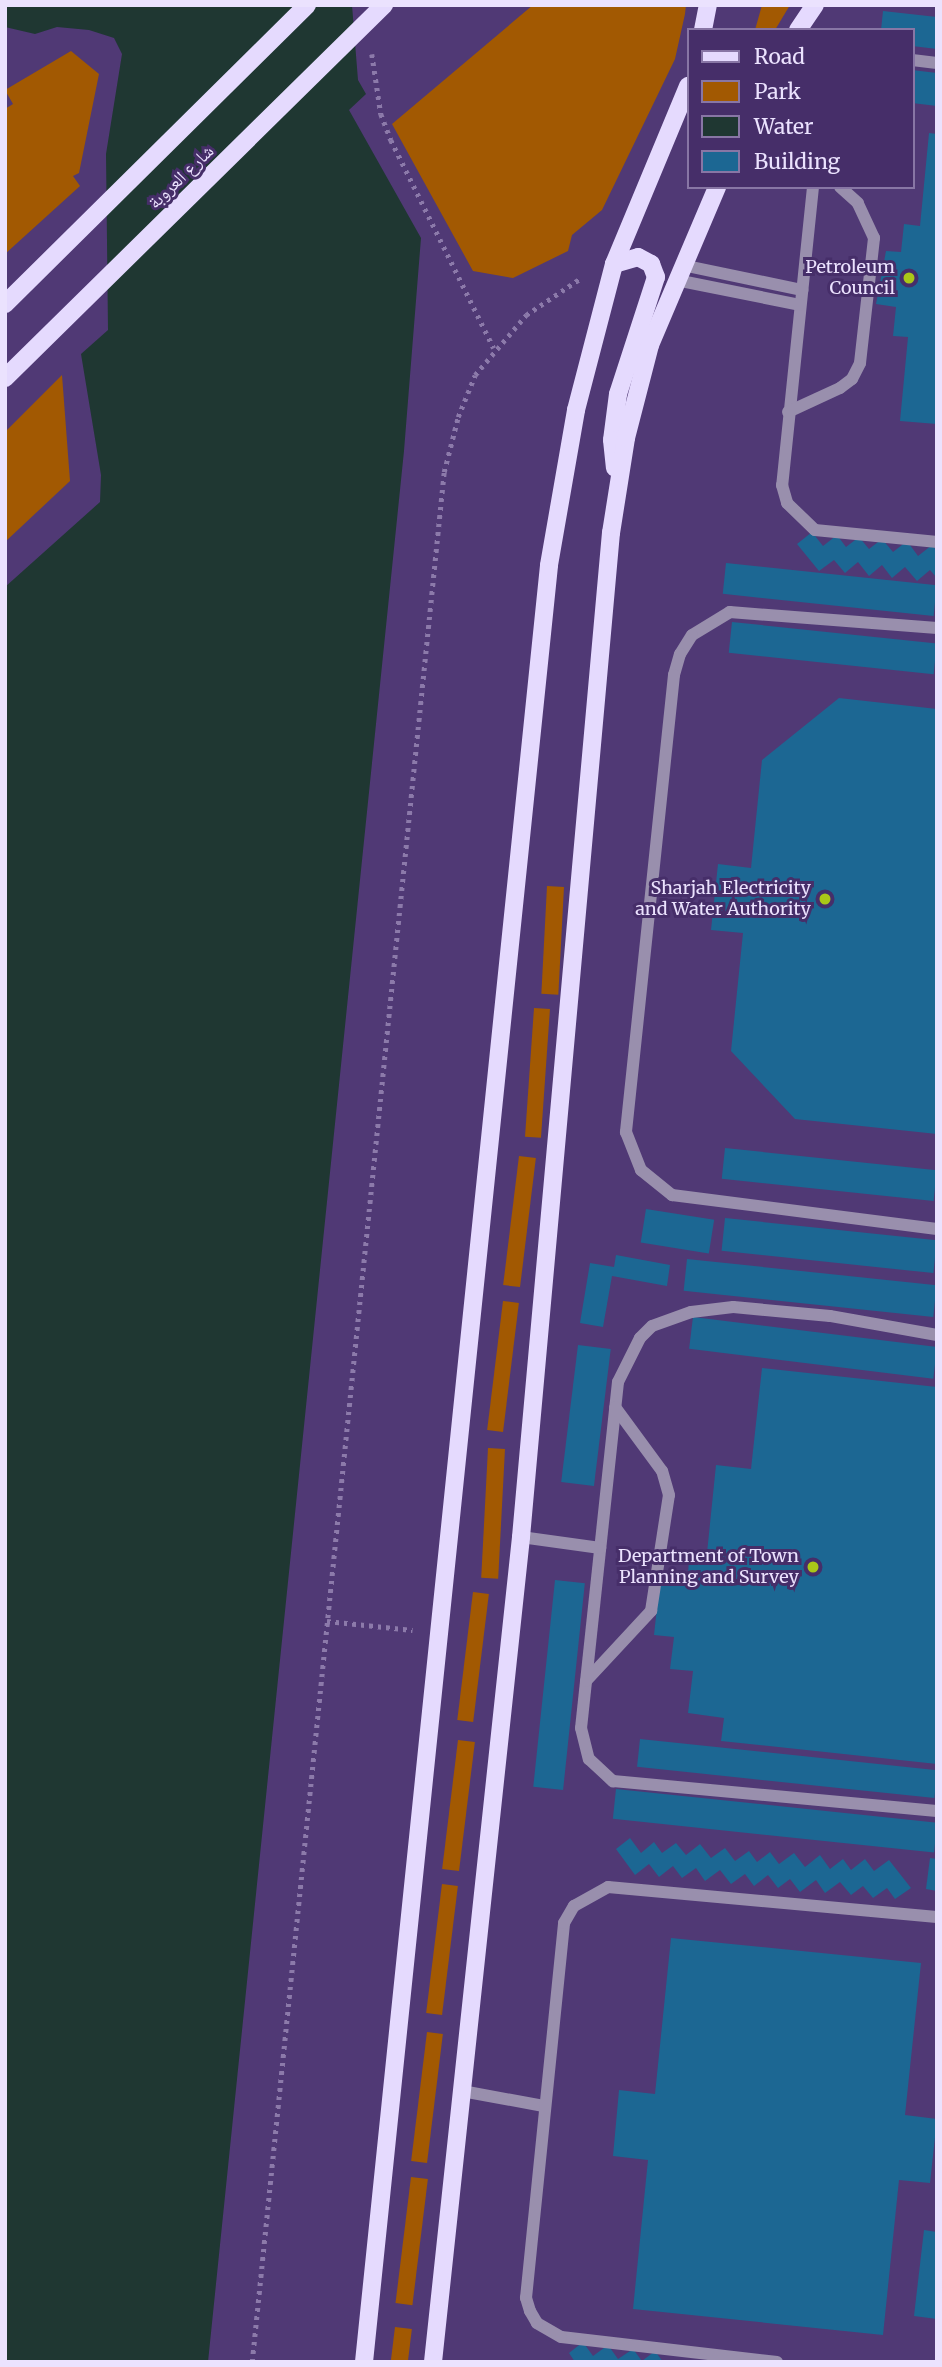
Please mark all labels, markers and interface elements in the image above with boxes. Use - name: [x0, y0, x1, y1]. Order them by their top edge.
- legend: [687, 28, 914, 189]
- text: Road: [754, 43, 805, 70]
- text: Park: [754, 78, 801, 105]
- text: Water: [754, 113, 813, 140]
- street label: شارع العروبة: [144, 140, 218, 214]
- text: Building: [754, 148, 840, 175]
- place label: Petroleum Council: [805, 257, 895, 300]
- marker: Petroleum Council: [901, 270, 917, 286]
- place label: Sharjah Electricity and Water Authority: [635, 878, 811, 920]
- marker: Sharjah Electricity and Water Authority: [817, 891, 833, 907]
- place label: Department of Town Planning and Survey: [618, 1546, 799, 1588]
- marker: Department of Town Planning and Survey: [805, 1559, 821, 1575]

